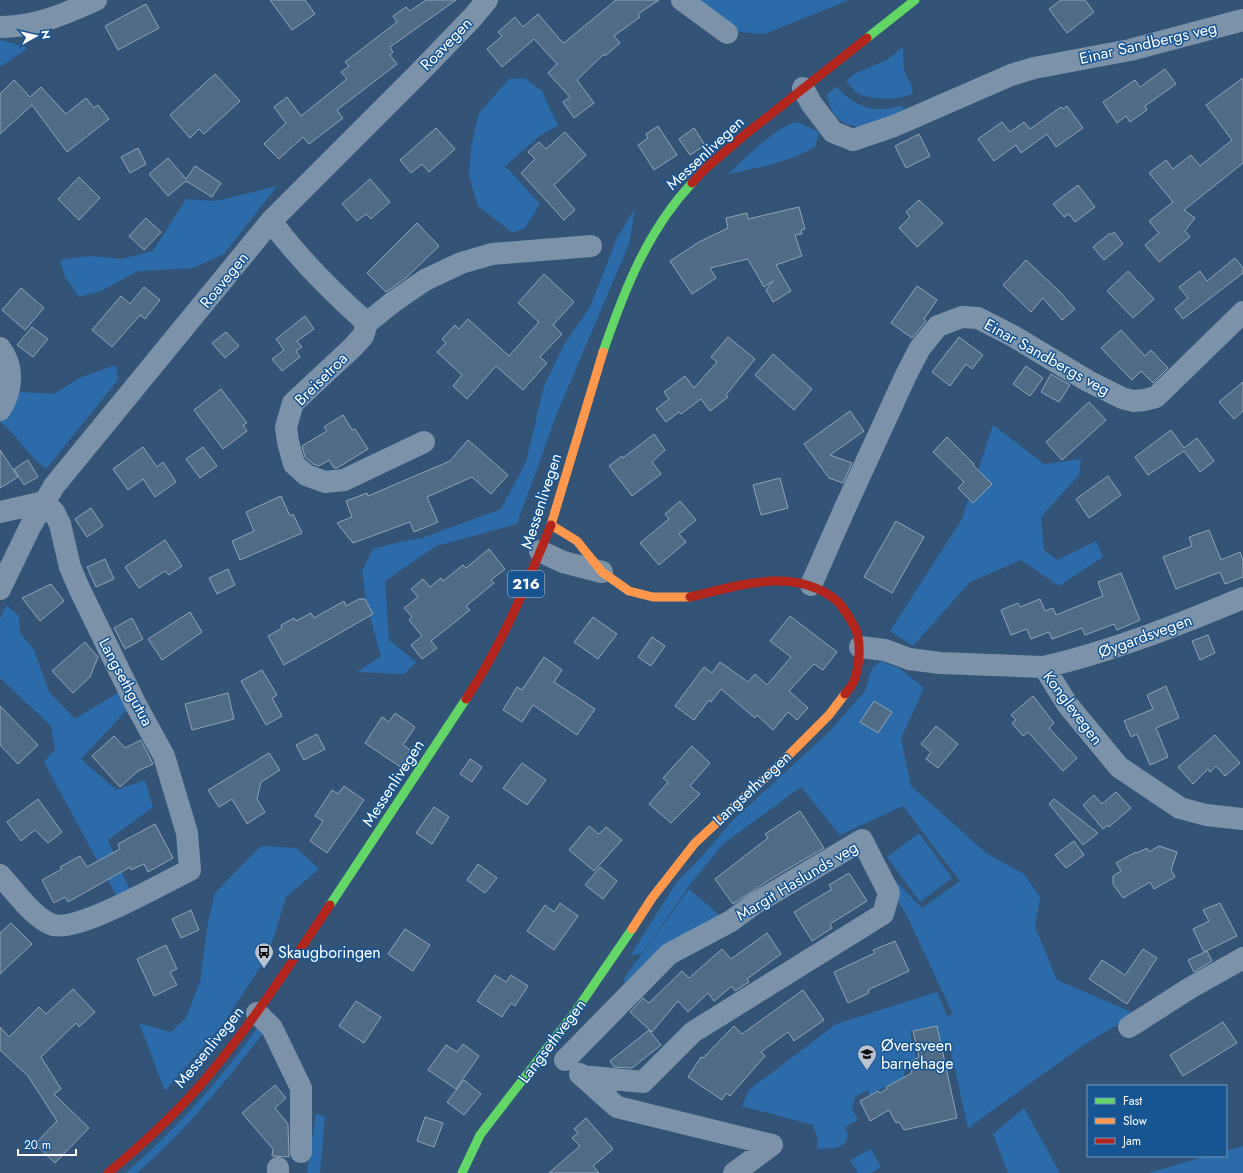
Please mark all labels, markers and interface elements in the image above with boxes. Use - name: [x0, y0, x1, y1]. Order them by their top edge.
- street label: Roavegen: [415, 12, 477, 76]
- north arrow: [16, 16, 56, 56]
- street label: Einar Sandbergs veg: [1077, 16, 1219, 70]
- text: N: [37, 29, 54, 40]
- street label: Messenlivegen: [661, 111, 749, 195]
- street label: Roavegen: [194, 247, 254, 313]
- street label: Einar Sandbergs veg: [980, 313, 1114, 401]
- street label: Breisetroa: [289, 347, 353, 411]
- street label: Messenlivegen: [515, 450, 567, 552]
- road number: 216: [508, 571, 544, 597]
- street label: Øygardsvegen: [1095, 608, 1195, 664]
- street label: Langsethgutua: [93, 634, 159, 730]
- street label: Konglevegen: [1038, 666, 1108, 750]
- street label: Messenlivegen: [356, 735, 430, 831]
- street label: Langsethvegen: [708, 745, 796, 831]
- street label: Margit Haslunds veg: [732, 835, 862, 927]
- bus stop icon: Skaugboringen: [253, 941, 275, 969]
- place label: Skaugboringen: [278, 941, 381, 964]
- street label: Langsethvegen: [513, 994, 591, 1088]
- street label: Messenlivegen: [169, 1001, 249, 1093]
- place label: Øversveen barnehage: [881, 1034, 953, 1075]
- school or university icon: Øversveen barnehage: [856, 1043, 878, 1071]
- legend: [1087, 1085, 1227, 1157]
- text: Fast: [1123, 1092, 1142, 1110]
- text: Slow: [1123, 1112, 1148, 1130]
- scale bar: [18, 1131, 76, 1157]
- text: Jam: [1121, 1132, 1141, 1150]
- text: 20 m: [24, 1136, 51, 1154]

